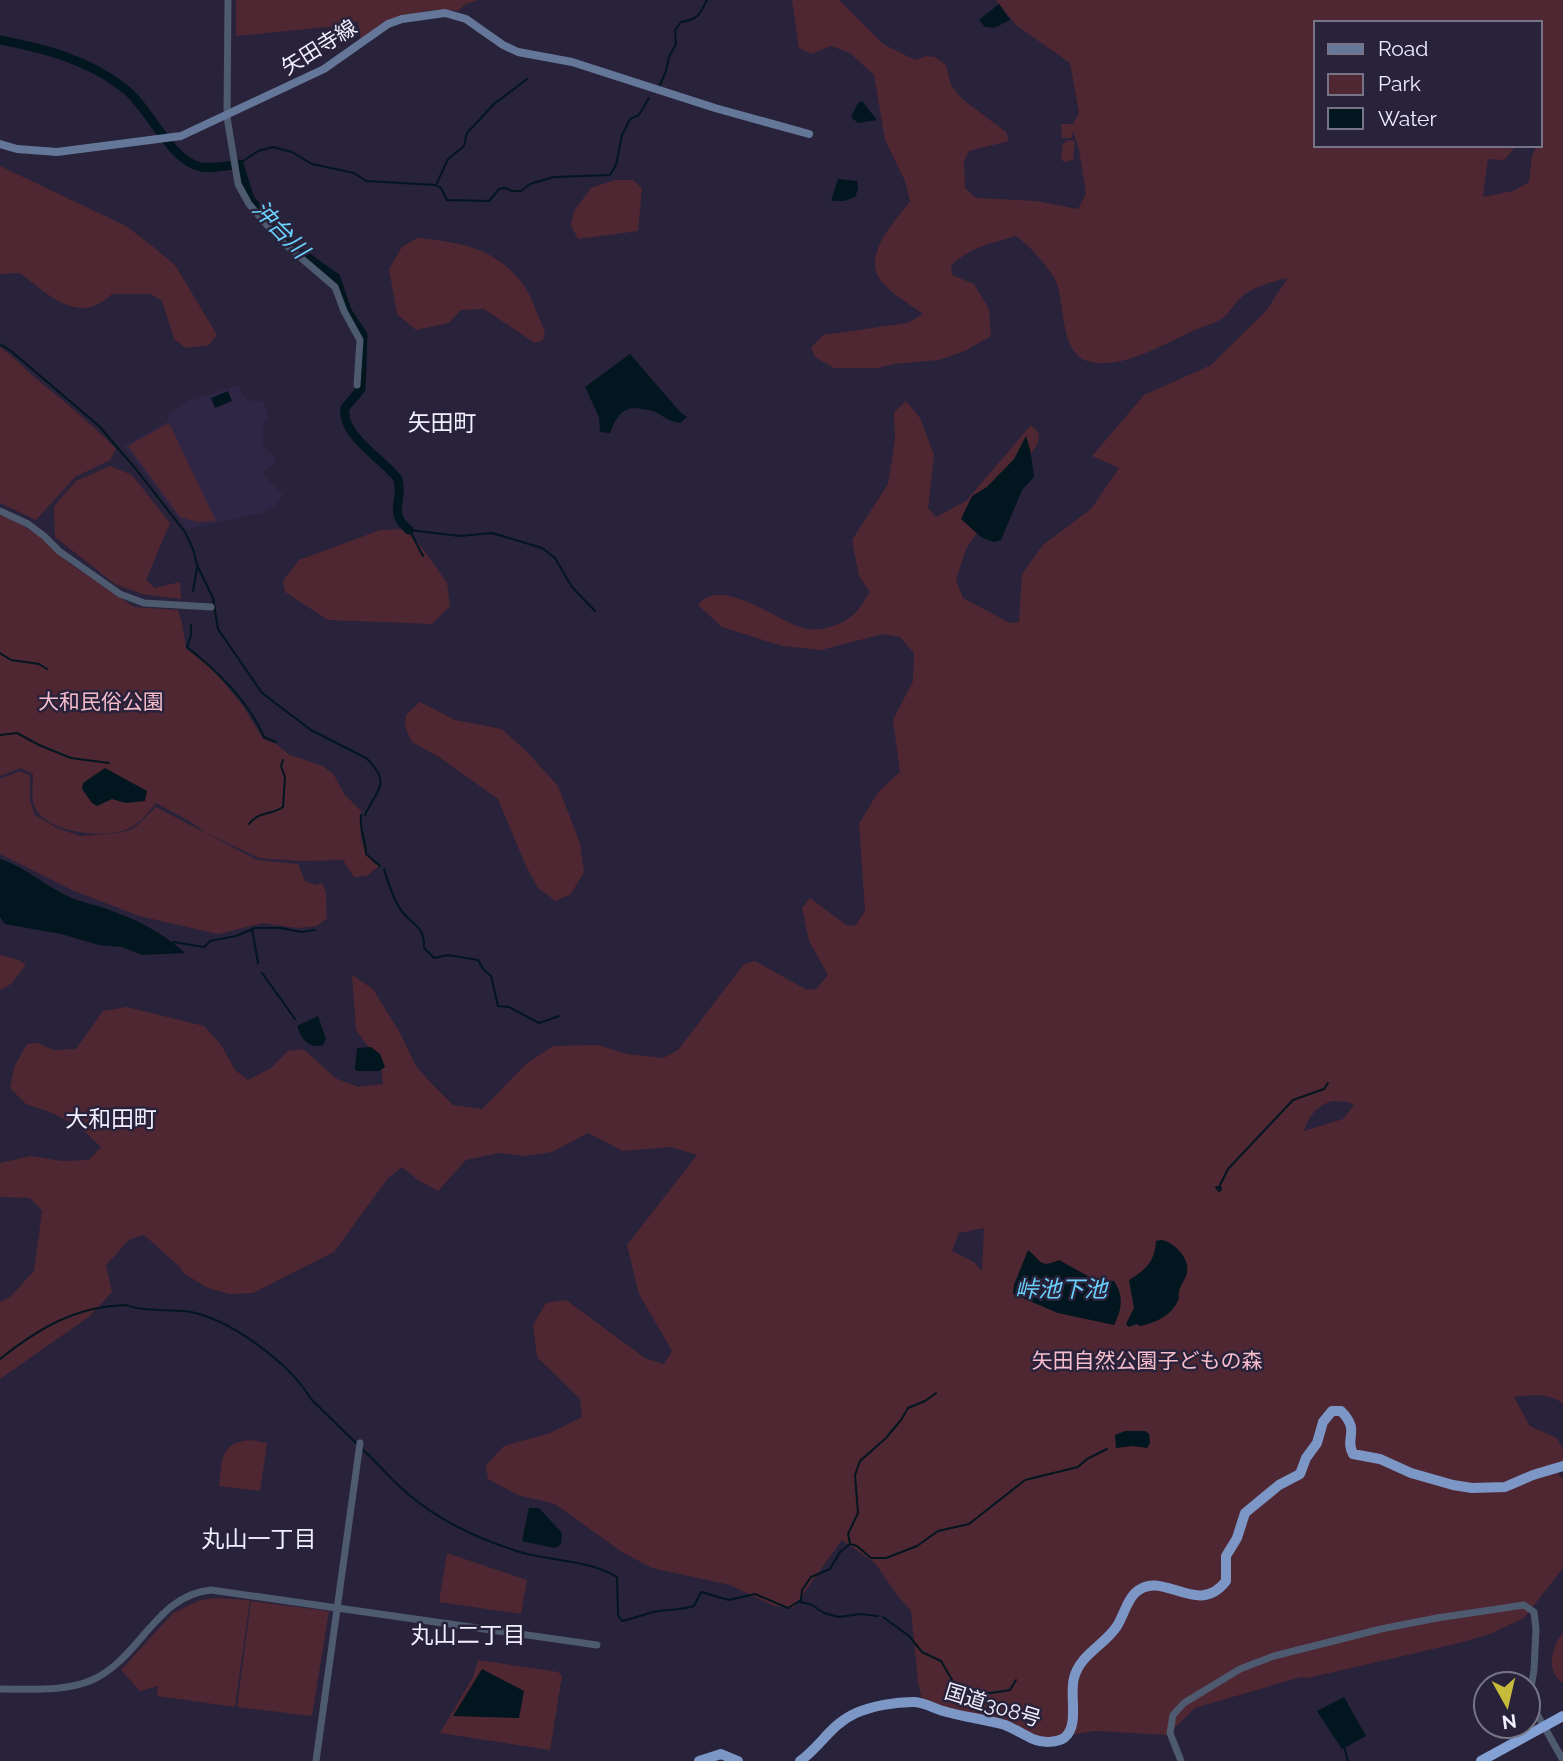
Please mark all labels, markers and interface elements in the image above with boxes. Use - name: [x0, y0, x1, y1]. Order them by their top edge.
- street label: 矢田寺線: [277, 14, 361, 80]
- legend: [1314, 21, 1542, 147]
- text: Road: [1378, 36, 1428, 61]
- text: Park: [1378, 71, 1421, 96]
- text: Water: [1378, 106, 1437, 131]
- water label: 沖台川: [247, 195, 317, 265]
- district label: 矢田町: [408, 409, 477, 436]
- park label: 大和民俗公園: [38, 689, 164, 714]
- district label: 大和田町: [65, 1105, 157, 1132]
- water label: 峠池下池: [1015, 1275, 1109, 1302]
- park label: 矢田自然公園子どもの森: [1032, 1348, 1263, 1373]
- district label: 丸山一丁目: [202, 1525, 317, 1552]
- district label: 丸山二丁目: [411, 1621, 526, 1648]
- north arrow: [1472, 1670, 1542, 1740]
- street label: 国道308号: [942, 1678, 1044, 1732]
- text: N: [1501, 1710, 1518, 1734]

